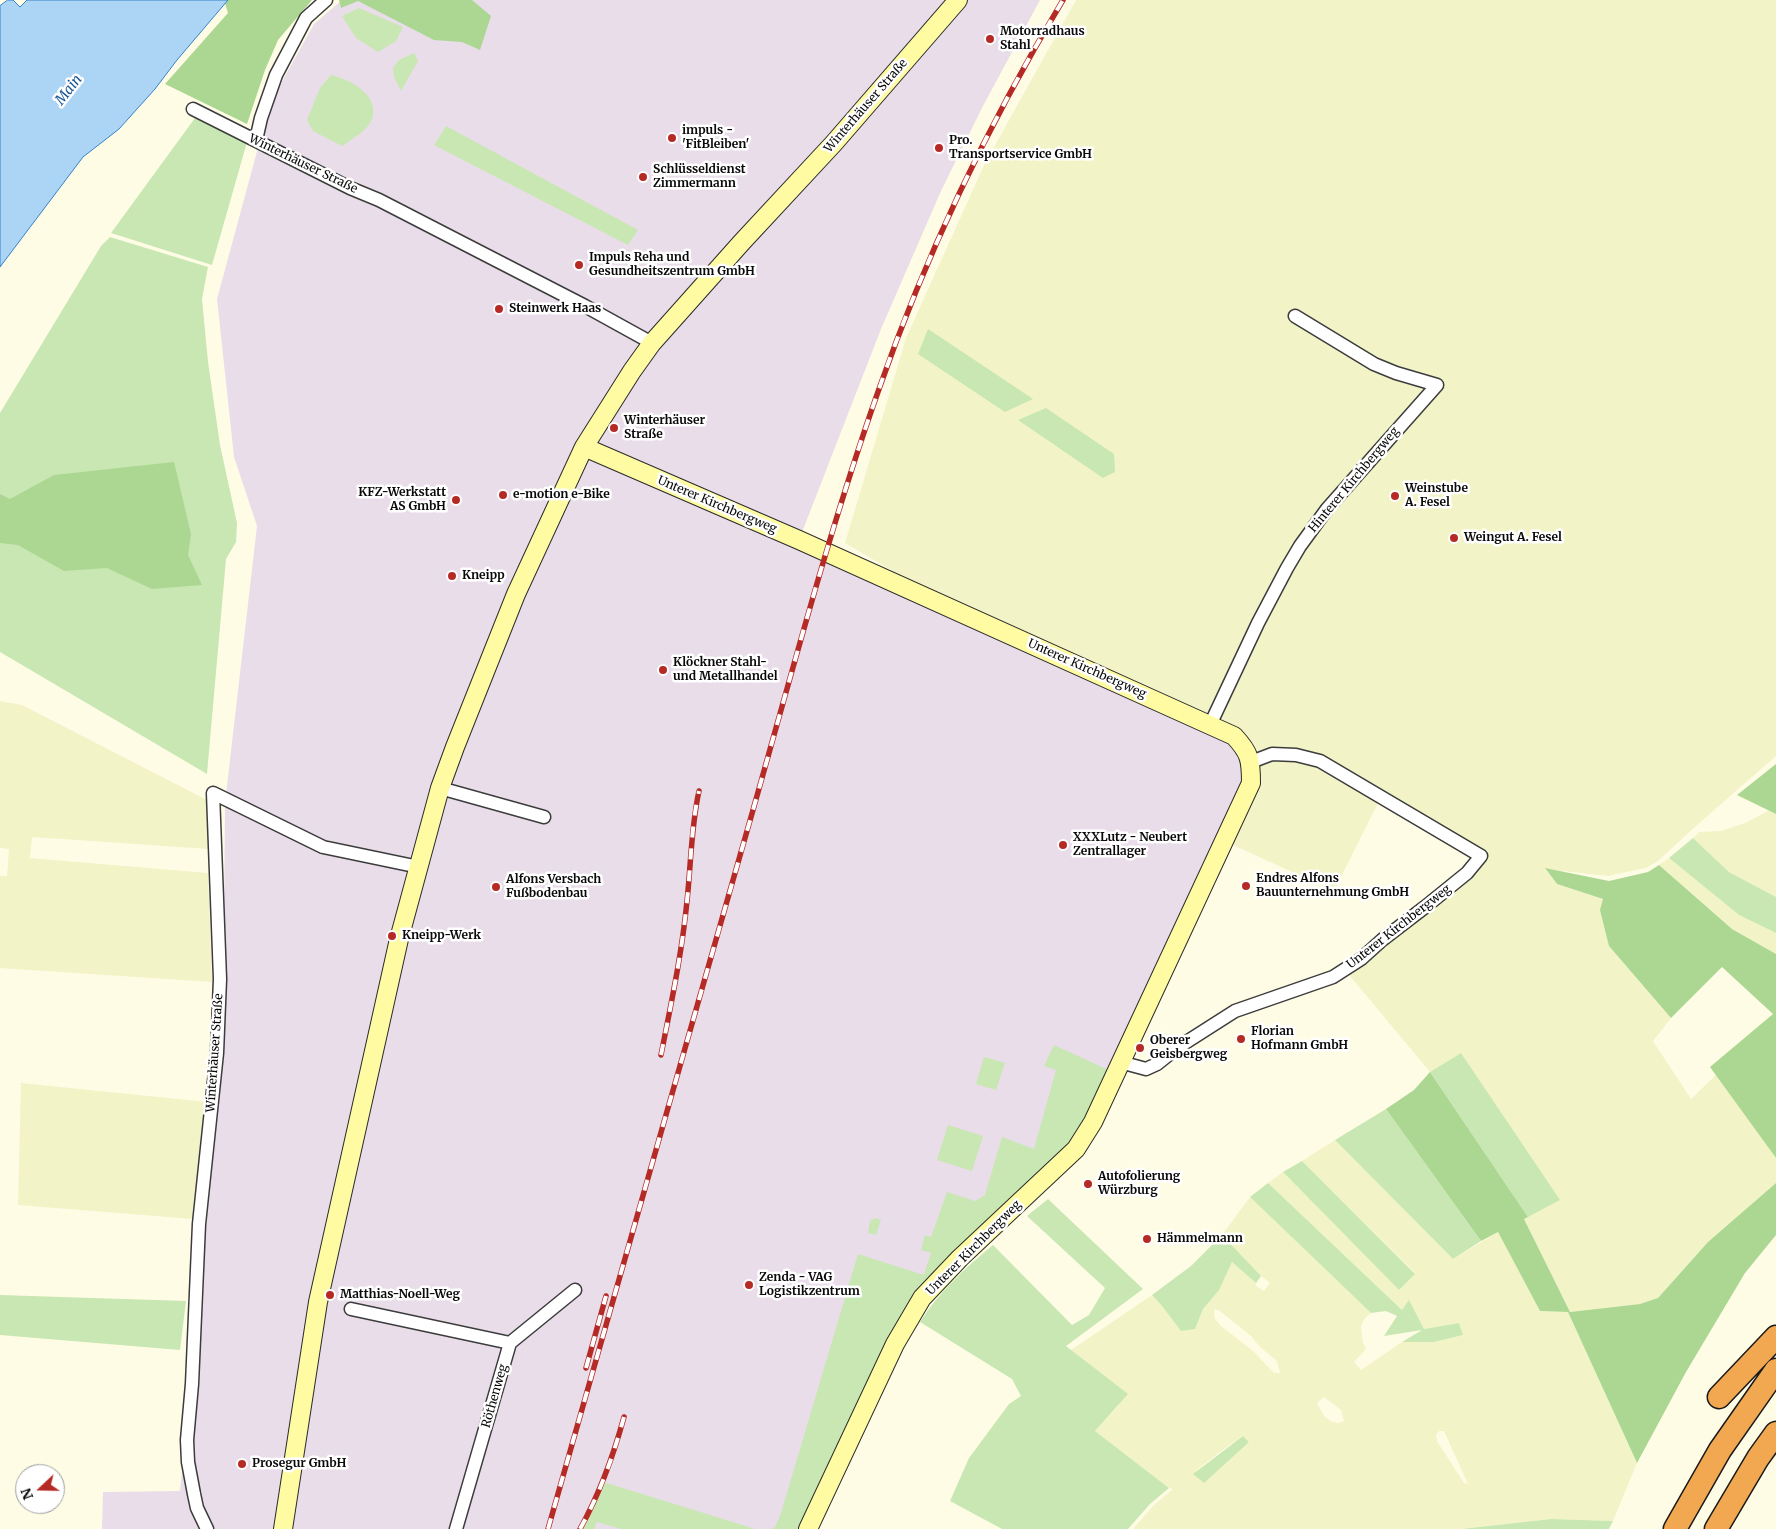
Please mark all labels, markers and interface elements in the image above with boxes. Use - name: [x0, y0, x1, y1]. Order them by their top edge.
- place label: Motorradhaus Stahl: [1000, 25, 1085, 53]
- marker: Motorradhaus Stahl: [984, 33, 996, 45]
- street label: Winterhäuser Straße: [821, 56, 911, 156]
- water label: Main: [52, 72, 86, 108]
- place label: impuls - 'FitBleiben': [682, 124, 749, 152]
- street label: Winterhäuser Straße: [246, 131, 360, 197]
- marker: impuls - 'FitBleiben': [666, 132, 678, 144]
- place label: Pro. Transportservice GmbH: [949, 134, 1092, 162]
- marker: Pro. Transportservice GmbH: [933, 142, 945, 154]
- place label: Schlüsseldienst Zimmermann: [653, 163, 746, 191]
- marker: Schlüsseldienst Zimmermann: [637, 171, 649, 183]
- place label: Impuls Reha und Gesundheitszentrum GmbH: [589, 251, 755, 279]
- marker: Impuls Reha und Gesundheitszentrum GmbH: [573, 259, 585, 271]
- place label: Steinwerk Haas: [509, 302, 601, 316]
- marker: Steinwerk Haas: [493, 303, 505, 315]
- place label: Winterhäuser Straße: [624, 414, 705, 442]
- marker: Winterhäuser Straße: [608, 422, 620, 434]
- street label: Hinterer Kirchbergweg: [1306, 424, 1402, 536]
- street label: Unterer Kirchbergweg: [655, 473, 779, 537]
- place label: Weinstube A. Fesel: [1405, 482, 1468, 510]
- place label: KFZ-Werkstatt AS GmbH: [358, 486, 446, 514]
- place label: e-motion e-Bike: [513, 488, 610, 502]
- marker: e-motion e-Bike: [497, 489, 509, 501]
- marker: Weinstube A. Fesel: [1389, 490, 1401, 502]
- marker: KFZ-Werkstatt AS GmbH: [450, 494, 462, 506]
- place label: Weingut A. Fesel: [1464, 531, 1562, 545]
- marker: Weingut A. Fesel: [1448, 532, 1460, 544]
- place label: Kneipp: [462, 569, 505, 583]
- marker: Kneipp: [446, 570, 458, 582]
- street label: Unterer Kirchbergweg: [1026, 636, 1148, 702]
- place label: Klöckner Stahl- und Metallhandel: [673, 656, 778, 684]
- marker: Klöckner Stahl- und Metallhandel: [657, 664, 669, 676]
- place label: XXXLutz - Neubert Zentrallager: [1073, 831, 1187, 859]
- marker: XXXLutz - Neubert Zentrallager: [1057, 839, 1069, 851]
- place label: Endres Alfons Bauunternehmung GmbH: [1256, 872, 1409, 900]
- place label: Alfons Versbach Fußbodenbau: [506, 873, 601, 901]
- marker: Endres Alfons Bauunternehmung GmbH: [1240, 880, 1252, 892]
- marker: Alfons Versbach Fußbodenbau: [490, 881, 502, 893]
- street label: Unterer Kirchbergweg: [1344, 882, 1454, 972]
- place label: Kneipp-Werk: [402, 929, 481, 943]
- marker: Kneipp-Werk: [386, 930, 398, 942]
- street label: Winterhäuser Straße: [204, 993, 226, 1113]
- place label: Florian Hofmann GmbH: [1251, 1025, 1348, 1053]
- marker: Florian Hofmann GmbH: [1235, 1033, 1247, 1045]
- place label: Oberer Geisbergweg: [1150, 1034, 1227, 1062]
- marker: Oberer Geisbergweg: [1134, 1042, 1146, 1054]
- place label: Autofolierung Würzburg: [1098, 1170, 1180, 1198]
- marker: Autofolierung Würzburg: [1082, 1178, 1094, 1190]
- street label: Unterer Kirchbergweg: [924, 1198, 1024, 1298]
- place label: Hämmelmann: [1157, 1232, 1243, 1246]
- marker: Hämmelmann: [1141, 1233, 1153, 1245]
- place label: Zenda - VAG Logistikzentrum: [759, 1271, 860, 1299]
- marker: Zenda - VAG Logistikzentrum: [743, 1279, 755, 1291]
- place label: Matthias-Noell-Weg: [340, 1288, 460, 1302]
- marker: Matthias-Noell-Weg: [324, 1289, 336, 1301]
- street label: Röthenweg: [479, 1363, 511, 1429]
- place label: Prosegur GmbH: [252, 1457, 346, 1471]
- marker: Prosegur GmbH: [236, 1458, 248, 1470]
- north arrow: [15, 1464, 65, 1514]
- text: N: [17, 1486, 37, 1502]

